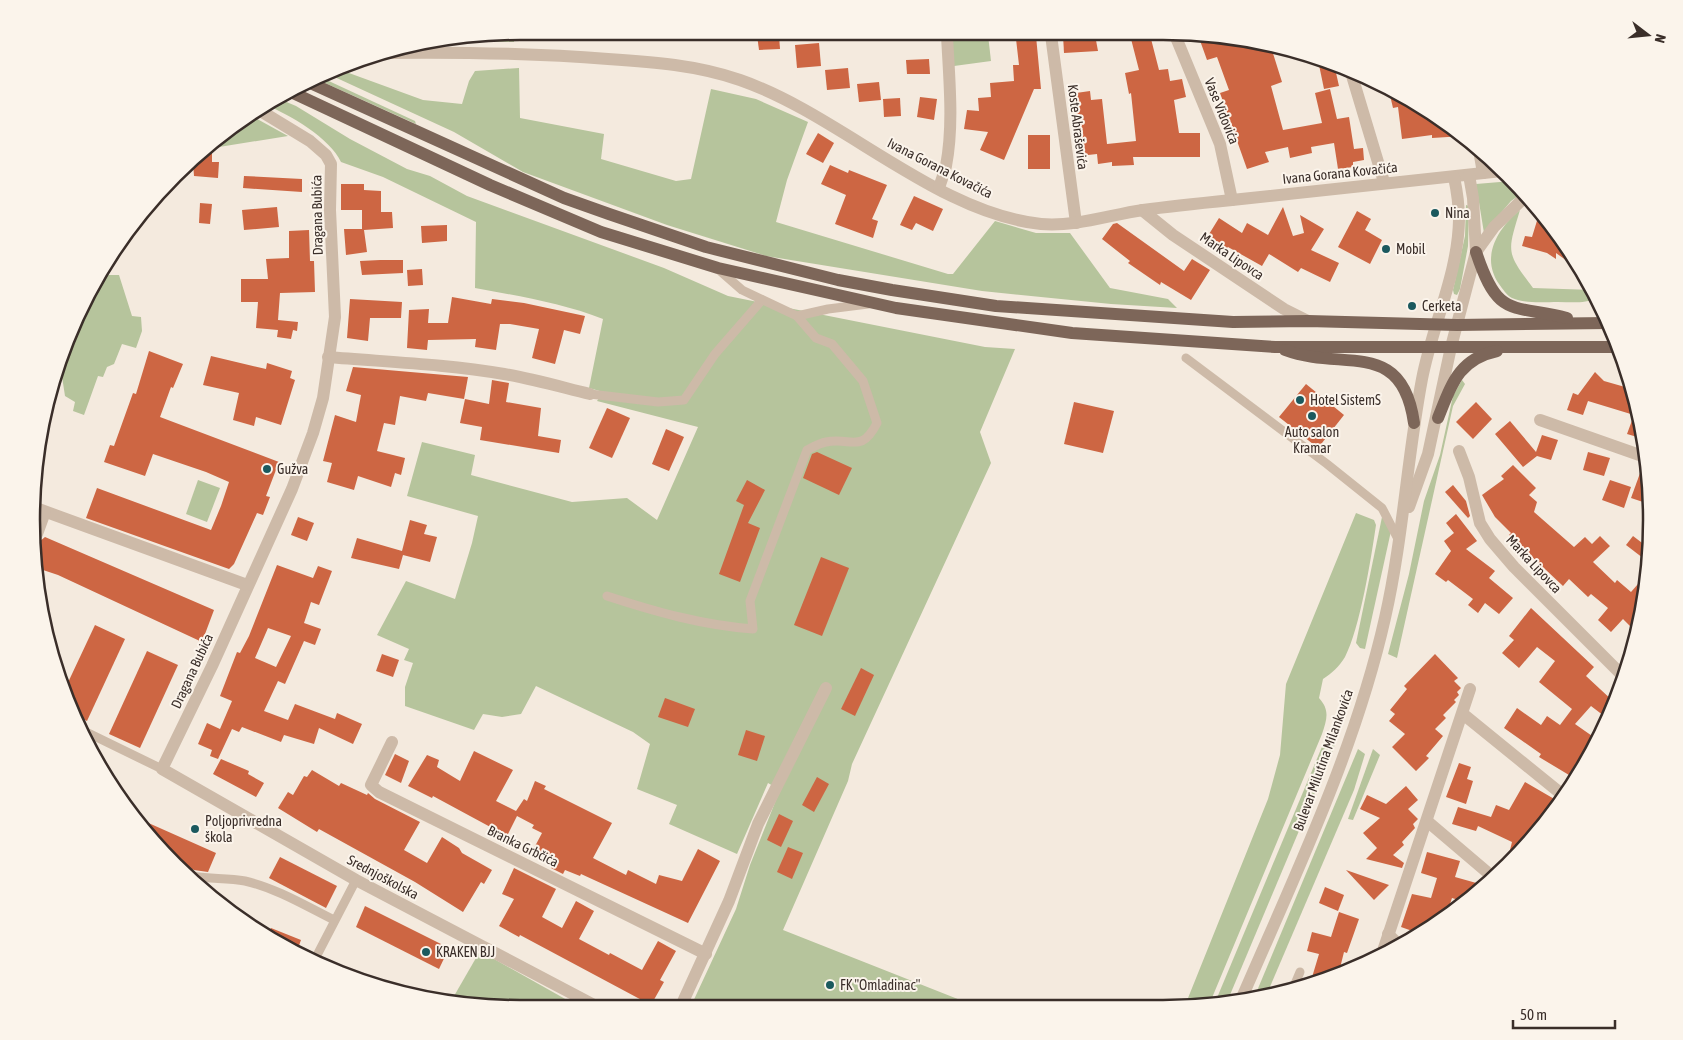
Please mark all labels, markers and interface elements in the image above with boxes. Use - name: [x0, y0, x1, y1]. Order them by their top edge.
- north arrow: [1623, 10, 1673, 60]
- text: N: [1652, 32, 1669, 45]
- street label: Vase Vidovića: [1201, 76, 1243, 146]
- street label: Koste Abraševića: [1065, 83, 1091, 171]
- street label: Ivana Gorana Kovačića: [885, 135, 995, 201]
- street label: Ivana Gorana Kovačića: [1282, 159, 1398, 187]
- street label: Dragana Bubića: [308, 175, 326, 255]
- place label: Nina: [1445, 205, 1470, 221]
- marker: Nina: [1429, 207, 1441, 219]
- street label: Marka Lipovca: [1197, 229, 1267, 283]
- place label: Mobil: [1396, 241, 1426, 257]
- marker: Mobil: [1380, 243, 1392, 255]
- place label: Cerketa: [1422, 298, 1462, 314]
- marker: Cerketa: [1406, 300, 1418, 312]
- place label: Hotel SistemS: [1310, 392, 1381, 408]
- marker: Hotel SistemS: [1294, 394, 1306, 406]
- marker: Auto salon Kramar: [1306, 410, 1318, 422]
- place label: Auto salon Kramar: [1285, 424, 1339, 456]
- place label: Gužva: [277, 461, 308, 477]
- marker: Gužva: [261, 463, 273, 475]
- street label: Marka Lipovca: [1503, 532, 1565, 596]
- street label: Dragana Bubića: [168, 631, 216, 711]
- street label: Bulevar Milutina Milankovića: [1290, 687, 1356, 833]
- place label: Poljoprivredna škola: [205, 813, 282, 845]
- street label: Branka Grbčića: [485, 822, 561, 870]
- marker: Poljoprivredna škola: [189, 823, 201, 835]
- street label: Srednjoškolska: [345, 852, 421, 902]
- place label: KRAKEN BJJ: [436, 944, 495, 960]
- marker: KRAKEN BJJ: [420, 946, 432, 958]
- place label: FK "Omladinac": [840, 977, 921, 993]
- marker: FK "Omladinac": [824, 979, 836, 991]
- scale bar: [1513, 998, 1616, 1030]
- text: 50 m: [1520, 1006, 1547, 1023]

